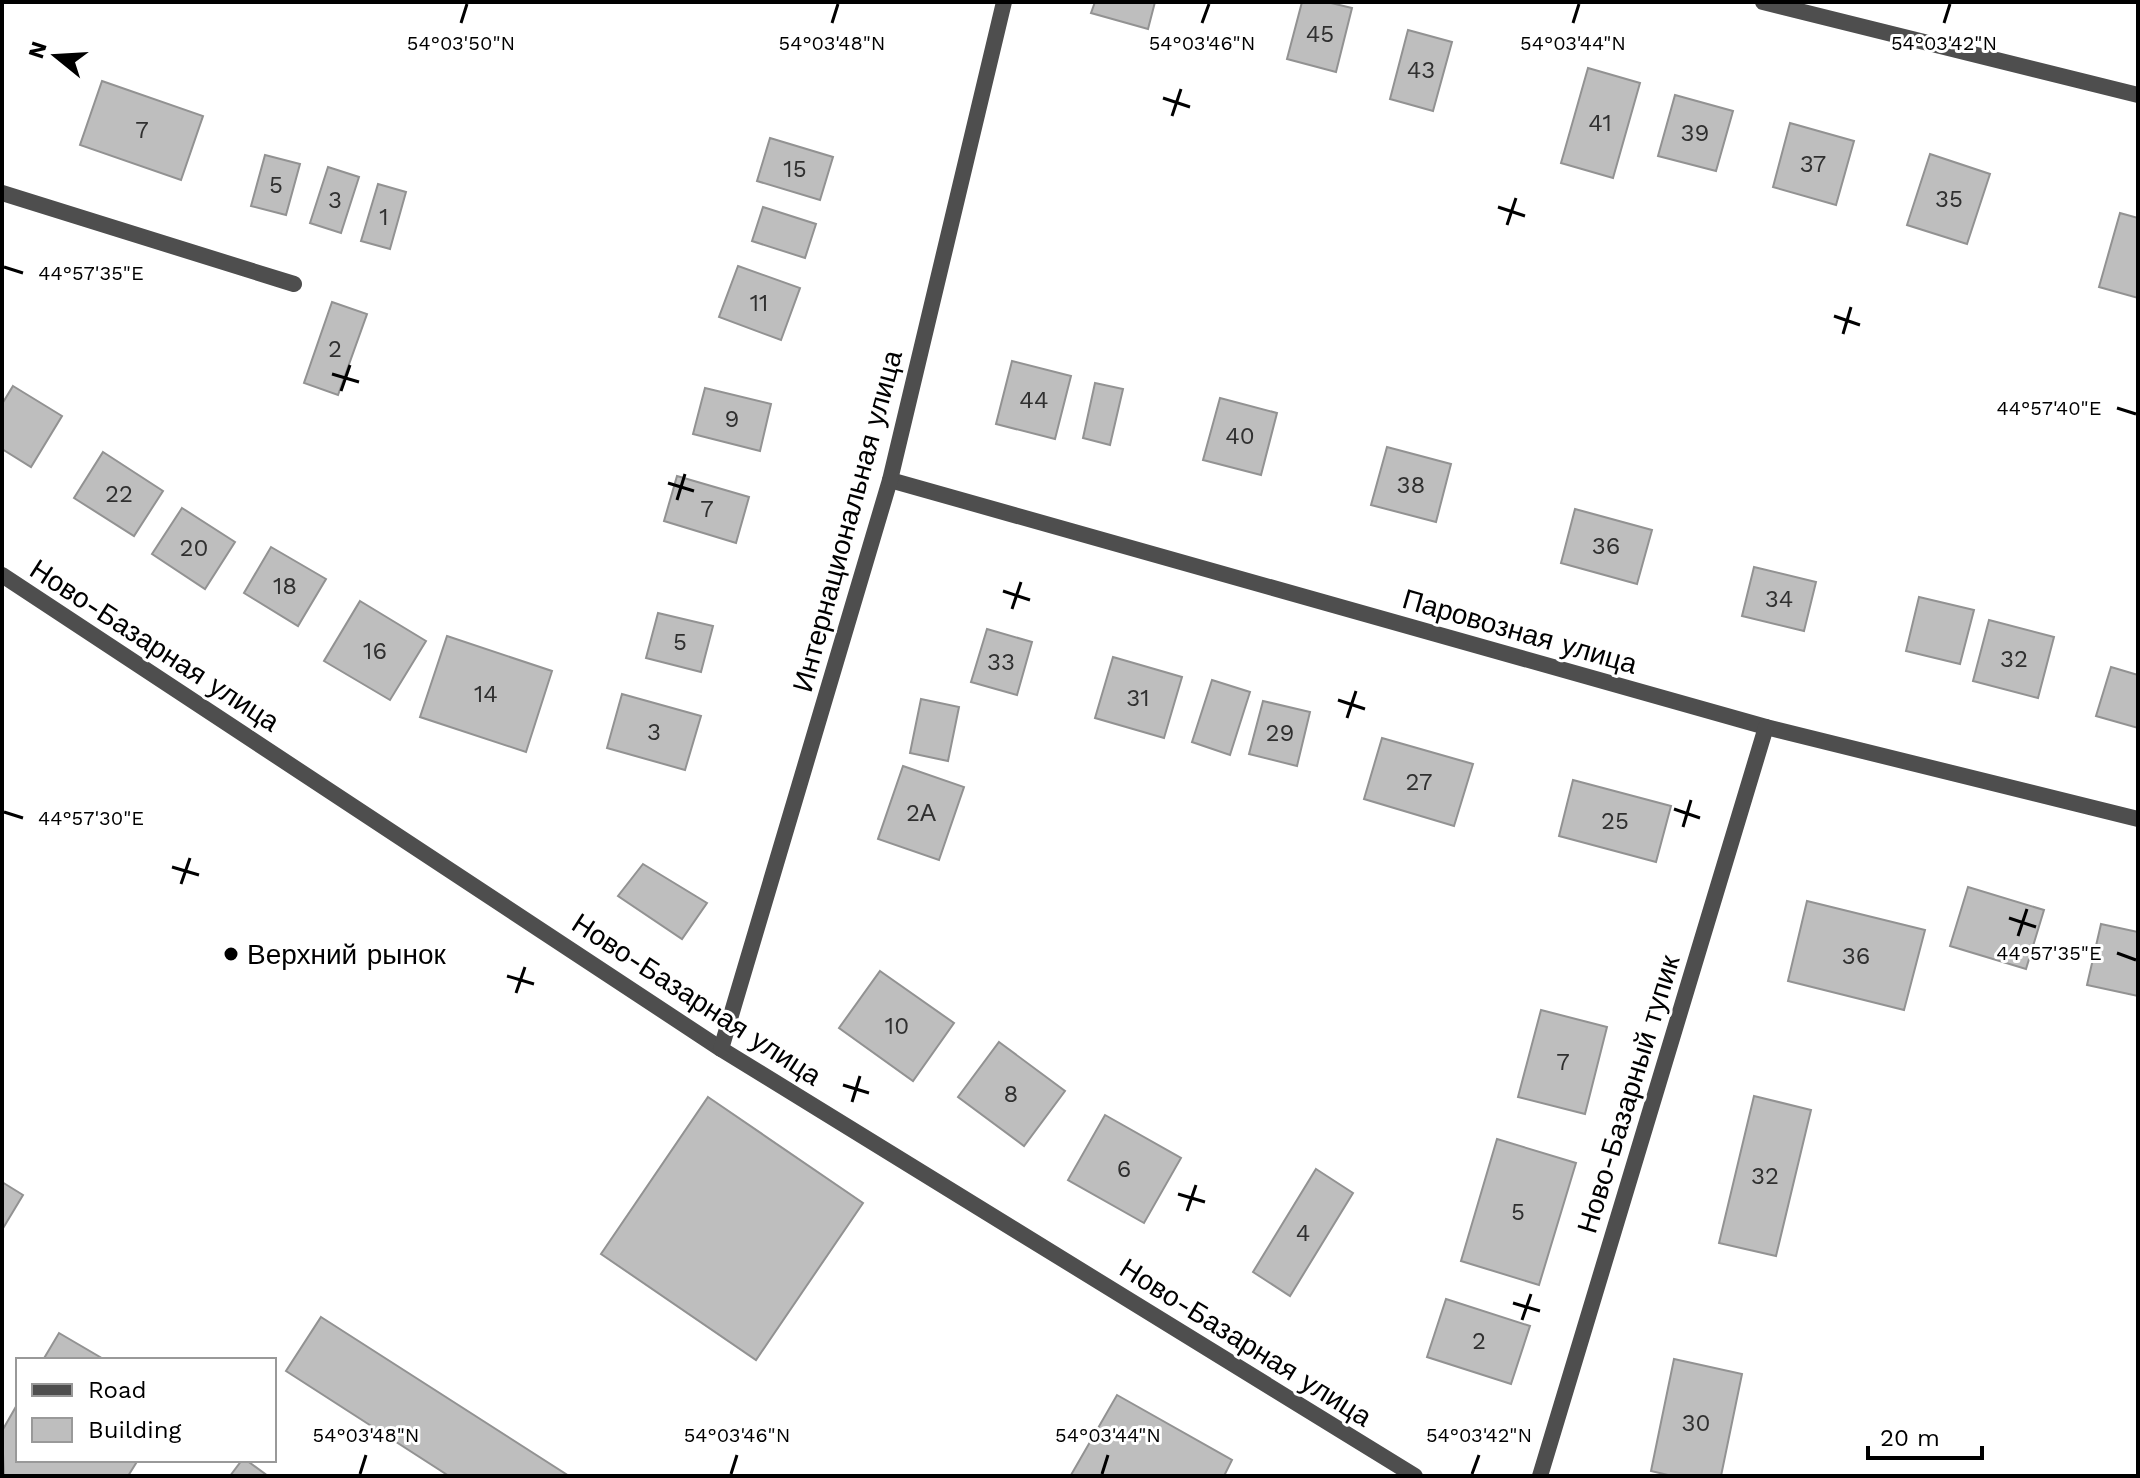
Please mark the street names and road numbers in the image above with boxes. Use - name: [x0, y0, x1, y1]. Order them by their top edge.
- street label: Интернациональная улица: [786, 346, 909, 696]
- street label: Ново-Базарная улица: [24, 552, 286, 739]
- street label: Паровозная улица: [1399, 582, 1641, 681]
- street label: Ново-Базарная улица: [566, 906, 828, 1093]
- street label: Ново-Базарный тупик: [1570, 951, 1687, 1237]
- street label: Ново-Базарная улица: [1114, 1251, 1378, 1434]

